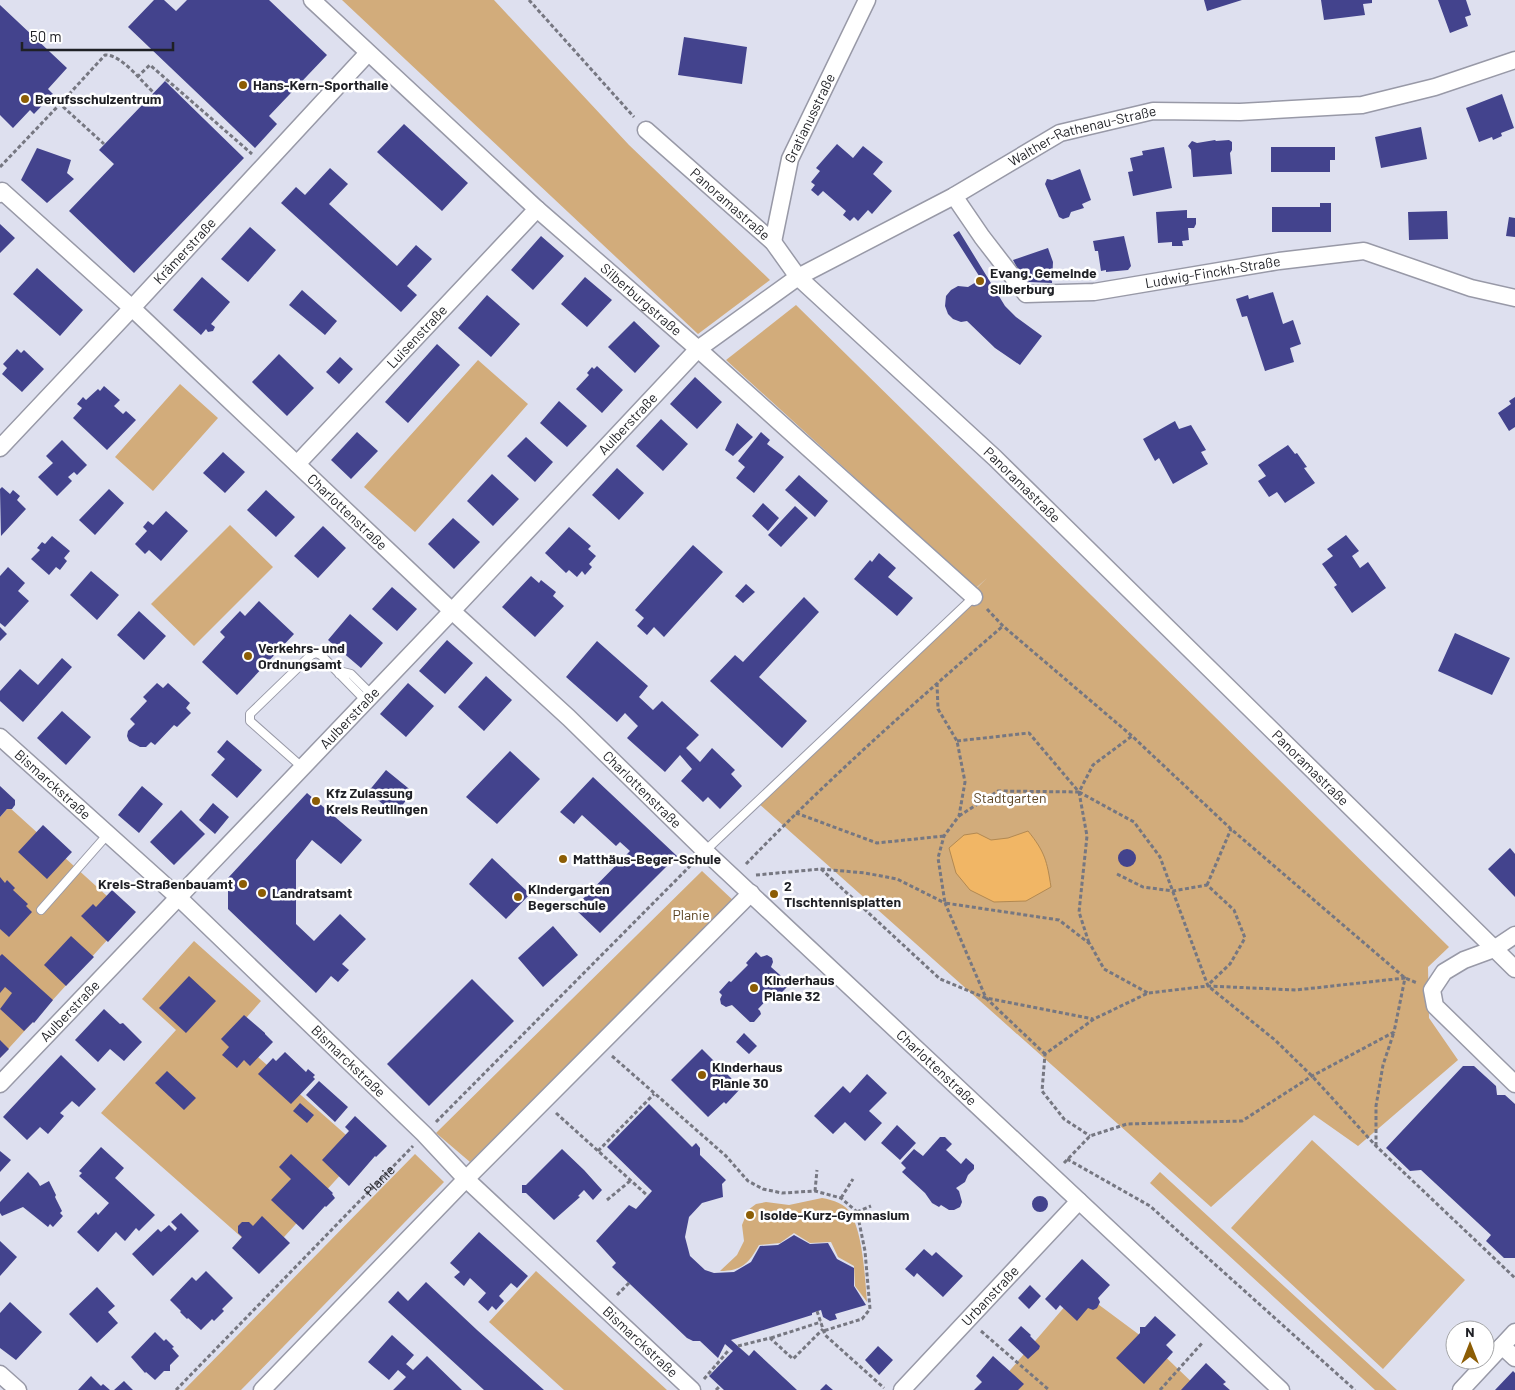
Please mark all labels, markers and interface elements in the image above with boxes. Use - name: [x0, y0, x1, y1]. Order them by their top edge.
- scale bar: [22, 20, 174, 52]
- text: 50 m: [30, 27, 62, 45]
- street label: Gratianusstraße: [780, 70, 838, 166]
- place label: Hans-Kern-Sporthalle: [253, 76, 389, 93]
- marker: Hans-Kern-Sporthalle: [237, 79, 249, 91]
- place label: Berufsschulzentrum: [35, 90, 162, 107]
- marker: Berufsschulzentrum: [19, 93, 31, 105]
- street label: Walther-Rathenau-Straße: [1005, 102, 1158, 170]
- street label: Panoramastraße: [687, 164, 774, 243]
- street label: Krämerstraße: [150, 214, 219, 287]
- street label: Ludwig-Finckh-Straße: [1144, 252, 1282, 291]
- street label: Silberburgstraße: [597, 259, 685, 339]
- place label: Evang. Gemeinde Silberburg: [990, 264, 1097, 297]
- marker: Evang. Gemeinde Silberburg: [974, 275, 986, 287]
- street label: Luisenstraße: [383, 301, 450, 371]
- street label: Aulberstraße: [594, 389, 661, 458]
- street label: Panoramastraße: [981, 443, 1064, 526]
- street label: Charlottenstraße: [304, 470, 391, 553]
- place label: Verkehrs- und Ordnungsamt: [258, 639, 345, 672]
- marker: Verkehrs- und Ordnungsamt: [242, 650, 254, 662]
- street label: Aulberstraße: [316, 684, 383, 752]
- street label: Panoramastraße: [1269, 726, 1353, 809]
- street label: Bismarckstraße: [12, 746, 95, 823]
- street label: Charlottenstraße: [600, 747, 685, 831]
- place label: Kfz Zulassung Kreis Reutlingen: [326, 784, 428, 817]
- park label: Stadtgarten: [974, 789, 1046, 806]
- marker: Kfz Zulassung Kreis Reutlingen: [310, 795, 322, 807]
- place label: Matthäus-Beger-Schule: [573, 850, 722, 867]
- marker: Matthäus-Beger-Schule: [557, 853, 569, 865]
- place label: Kreis-Straßenbauamt: [98, 875, 233, 892]
- place label: 2 Tischtennisplatten: [784, 877, 901, 910]
- marker: Kreis-Straßenbauamt: [237, 878, 249, 890]
- place label: Kindergarten Begerschule: [528, 880, 610, 913]
- place label: Landratsamt: [272, 884, 352, 901]
- marker: Landratsamt: [256, 887, 268, 899]
- marker: 2 Tischtennisplatten: [768, 888, 780, 900]
- marker: Kindergarten Begerschule: [512, 891, 524, 903]
- park label: Planie: [672, 906, 710, 923]
- place label: Kinderhaus Planie 32: [764, 971, 835, 1004]
- street label: Aulberstraße: [36, 976, 103, 1045]
- marker: Kinderhaus Planie 32: [748, 982, 760, 994]
- street label: Bismarckstraße: [308, 1021, 389, 1100]
- street label: Charlottenstraße: [893, 1026, 980, 1109]
- place label: Kinderhaus Planie 30: [712, 1058, 783, 1091]
- marker: Kinderhaus Planie 30: [696, 1069, 708, 1081]
- street label: Planie: [360, 1161, 398, 1199]
- place label: Isolde-Kurz-Gymnasium: [760, 1206, 910, 1223]
- marker: Isolde-Kurz-Gymnasium: [744, 1209, 756, 1221]
- street label: Urbanstraße: [958, 1262, 1022, 1329]
- street label: Bismarckstraße: [600, 1302, 682, 1381]
- north arrow: [1445, 1320, 1495, 1370]
- text: N: [1465, 1323, 1475, 1340]

